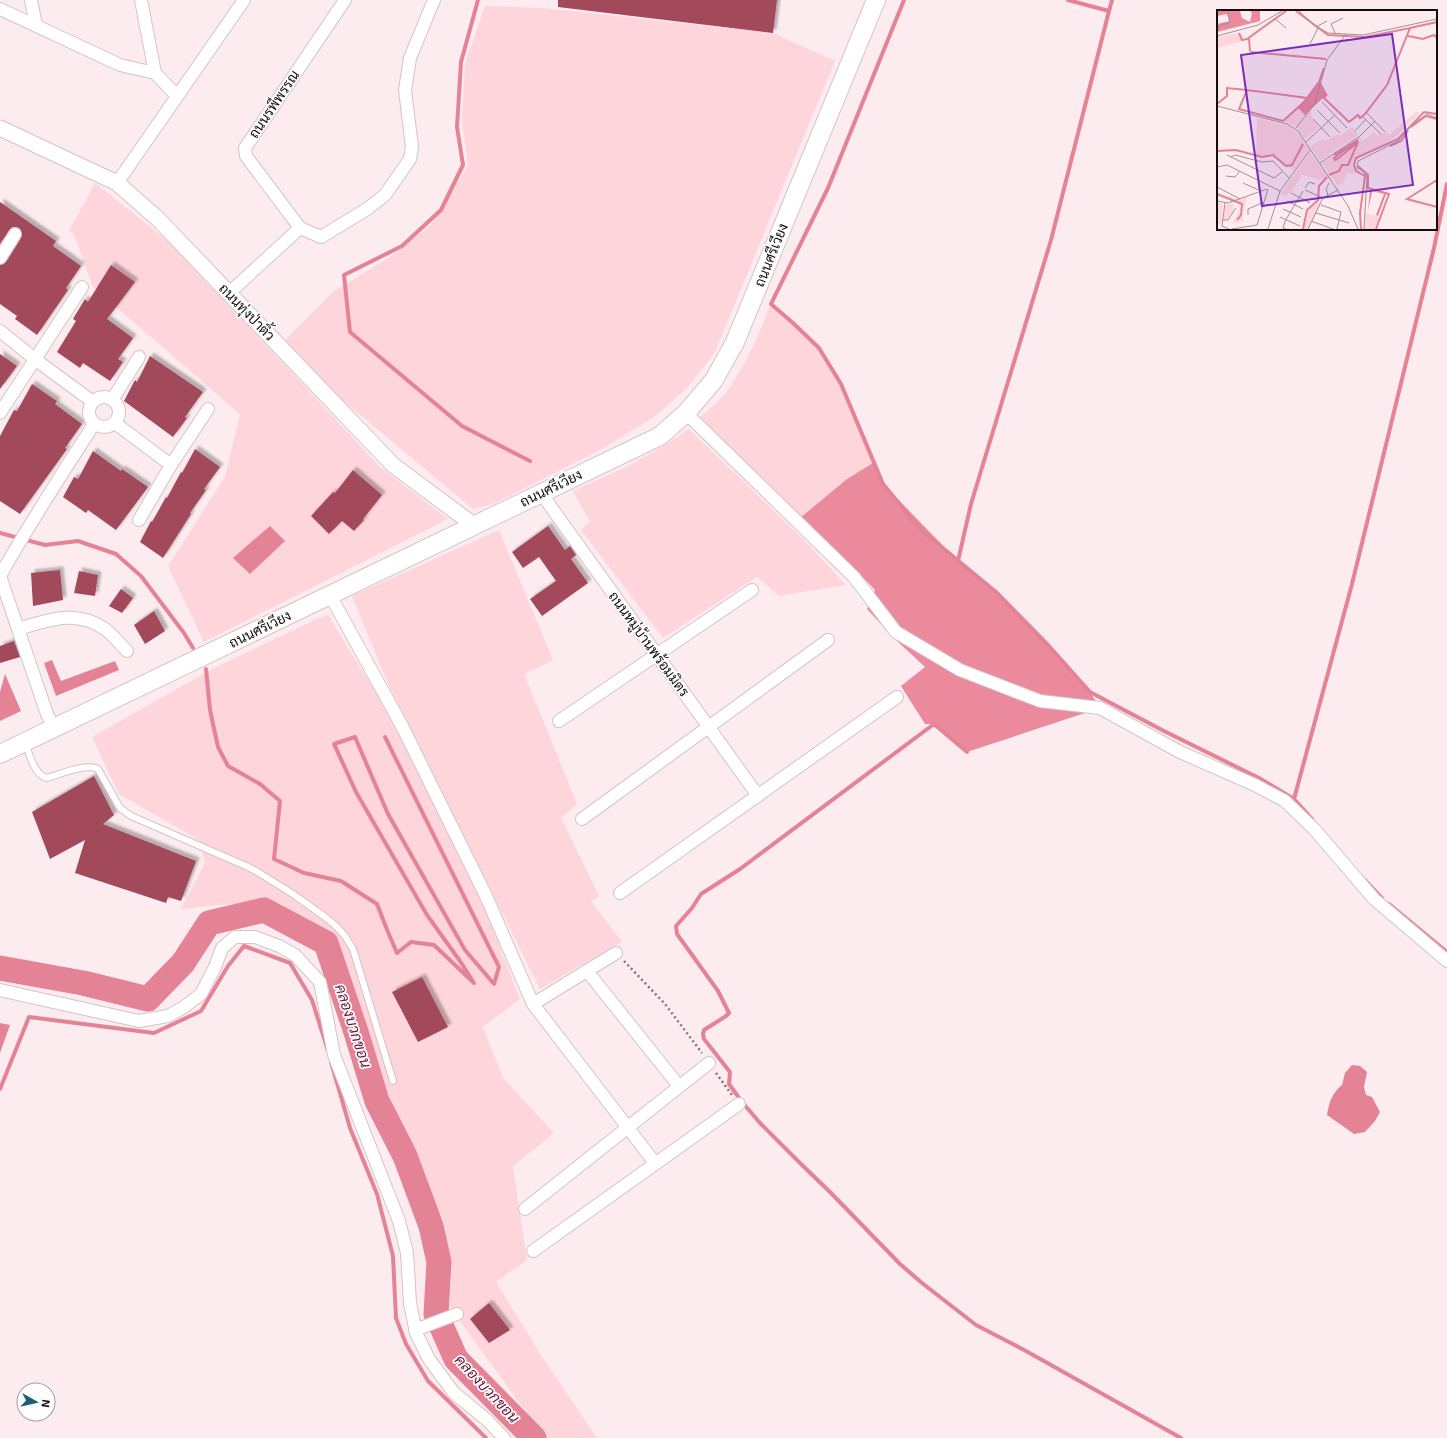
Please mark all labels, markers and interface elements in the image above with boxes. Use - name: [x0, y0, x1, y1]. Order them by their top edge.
- inset map: [1217, 10, 1437, 230]
- street label: ถนนรพีพรรณ: [245, 67, 302, 141]
- street label: ถนนศรีเวียง: [750, 221, 791, 289]
- street label: ถนนทุ่งป่าติ้ว: [214, 278, 281, 345]
- street label: ถนนศรีเวียง: [517, 465, 585, 510]
- street label: ถนนหมู่บ้านพร้อมมิตร: [604, 588, 693, 701]
- street label: ถนนศรีเวียง: [226, 606, 294, 651]
- water label: คลองบวกขอน: [332, 982, 376, 1070]
- water label: คลองบวกขอน: [452, 1350, 524, 1426]
- north arrow: [16, 1382, 56, 1422]
- text: N: [39, 1399, 53, 1408]

